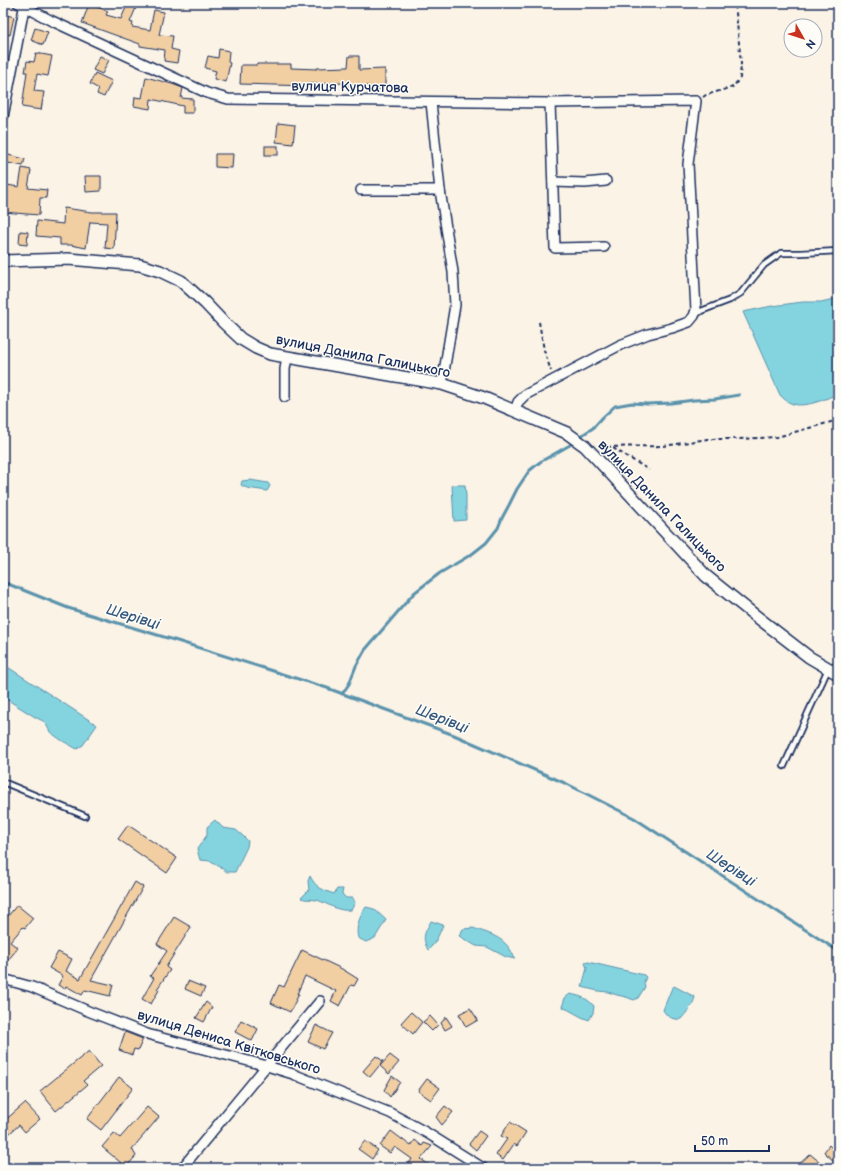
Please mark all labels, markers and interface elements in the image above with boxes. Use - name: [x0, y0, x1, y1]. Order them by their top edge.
- north arrow: [783, 18, 823, 58]
- text: N: [803, 37, 818, 51]
- street label: вулиця Курчатова: [291, 77, 410, 97]
- street label: вулиця Данила Галицького: [274, 331, 452, 381]
- street label: вулиця Данила Галицького: [594, 436, 730, 576]
- water label: Шерівці: [104, 600, 163, 634]
- water label: Шерівці: [413, 700, 472, 738]
- water label: Шерівці: [703, 845, 760, 891]
- street label: вулиця Дениса Квітковського: [135, 1006, 323, 1078]
- scale bar: [695, 1127, 769, 1153]
- text: 50 m: [701, 1134, 728, 1149]

